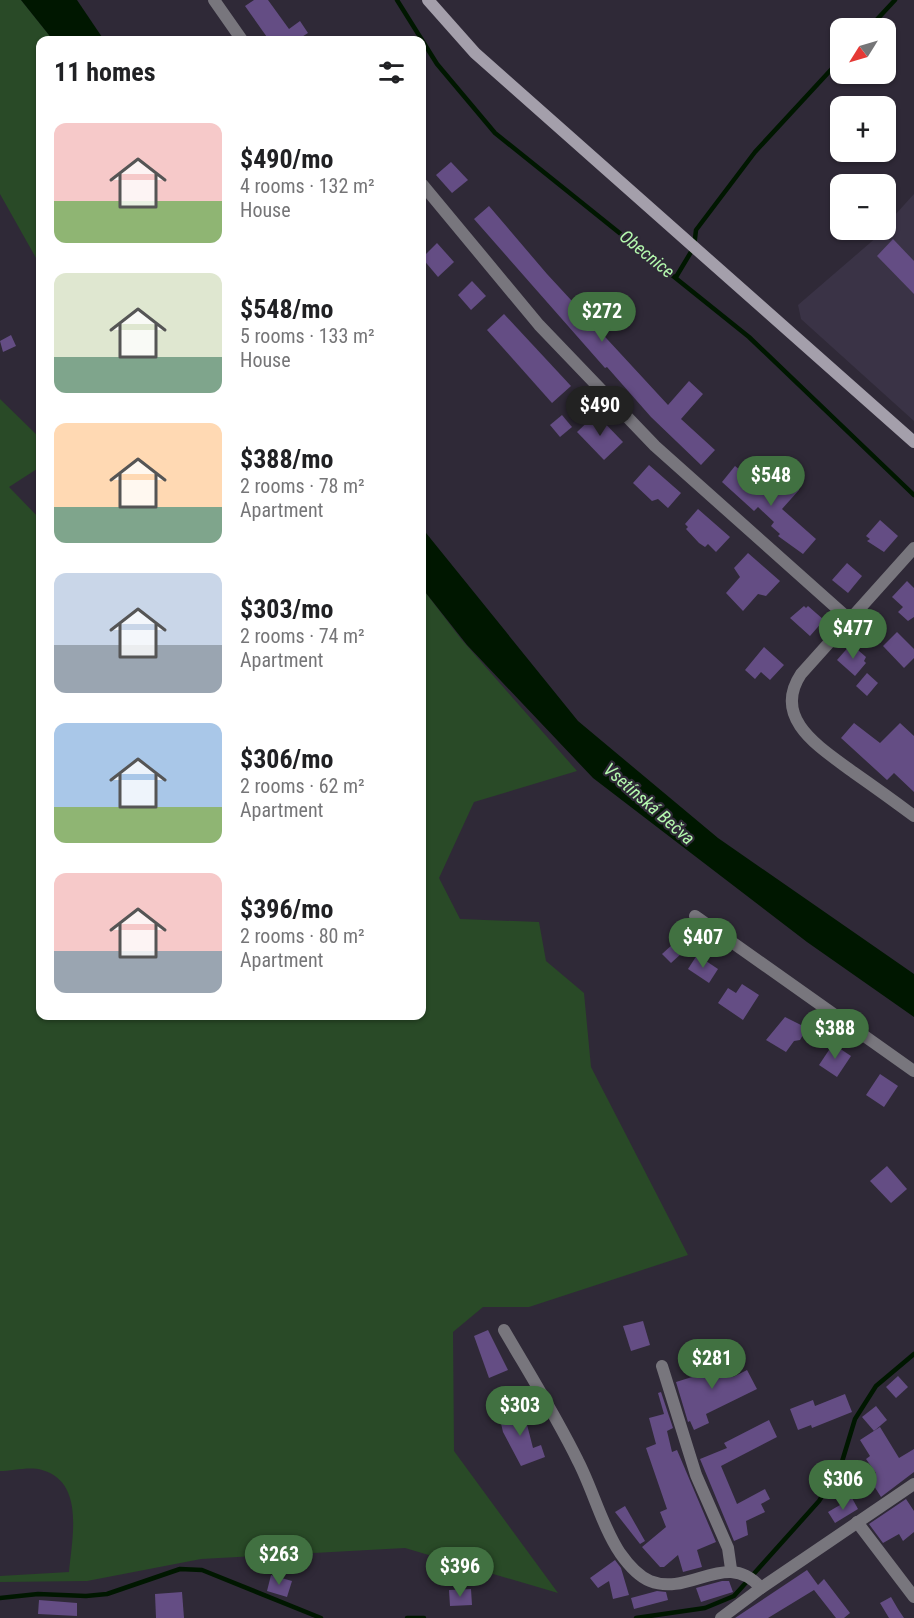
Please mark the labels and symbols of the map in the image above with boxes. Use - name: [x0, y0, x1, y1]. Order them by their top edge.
- north arrow: [830, 18, 896, 84]
- water label: Obecnice: [616, 225, 679, 282]
- pin: $272: [566, 292, 638, 343]
- pin: $490: [564, 386, 636, 437]
- pin: $548: [735, 456, 807, 507]
- pin: $477: [817, 609, 889, 660]
- water label: Vsetínská Bečva: [600, 758, 699, 849]
- pin: $407: [667, 918, 739, 969]
- pin: $388: [799, 1009, 871, 1060]
- pin: $281: [676, 1339, 748, 1390]
- pin: $303: [484, 1386, 556, 1437]
- pin: $306: [807, 1460, 879, 1511]
- pin: $263: [243, 1535, 315, 1586]
- pin: $396: [424, 1547, 496, 1598]

